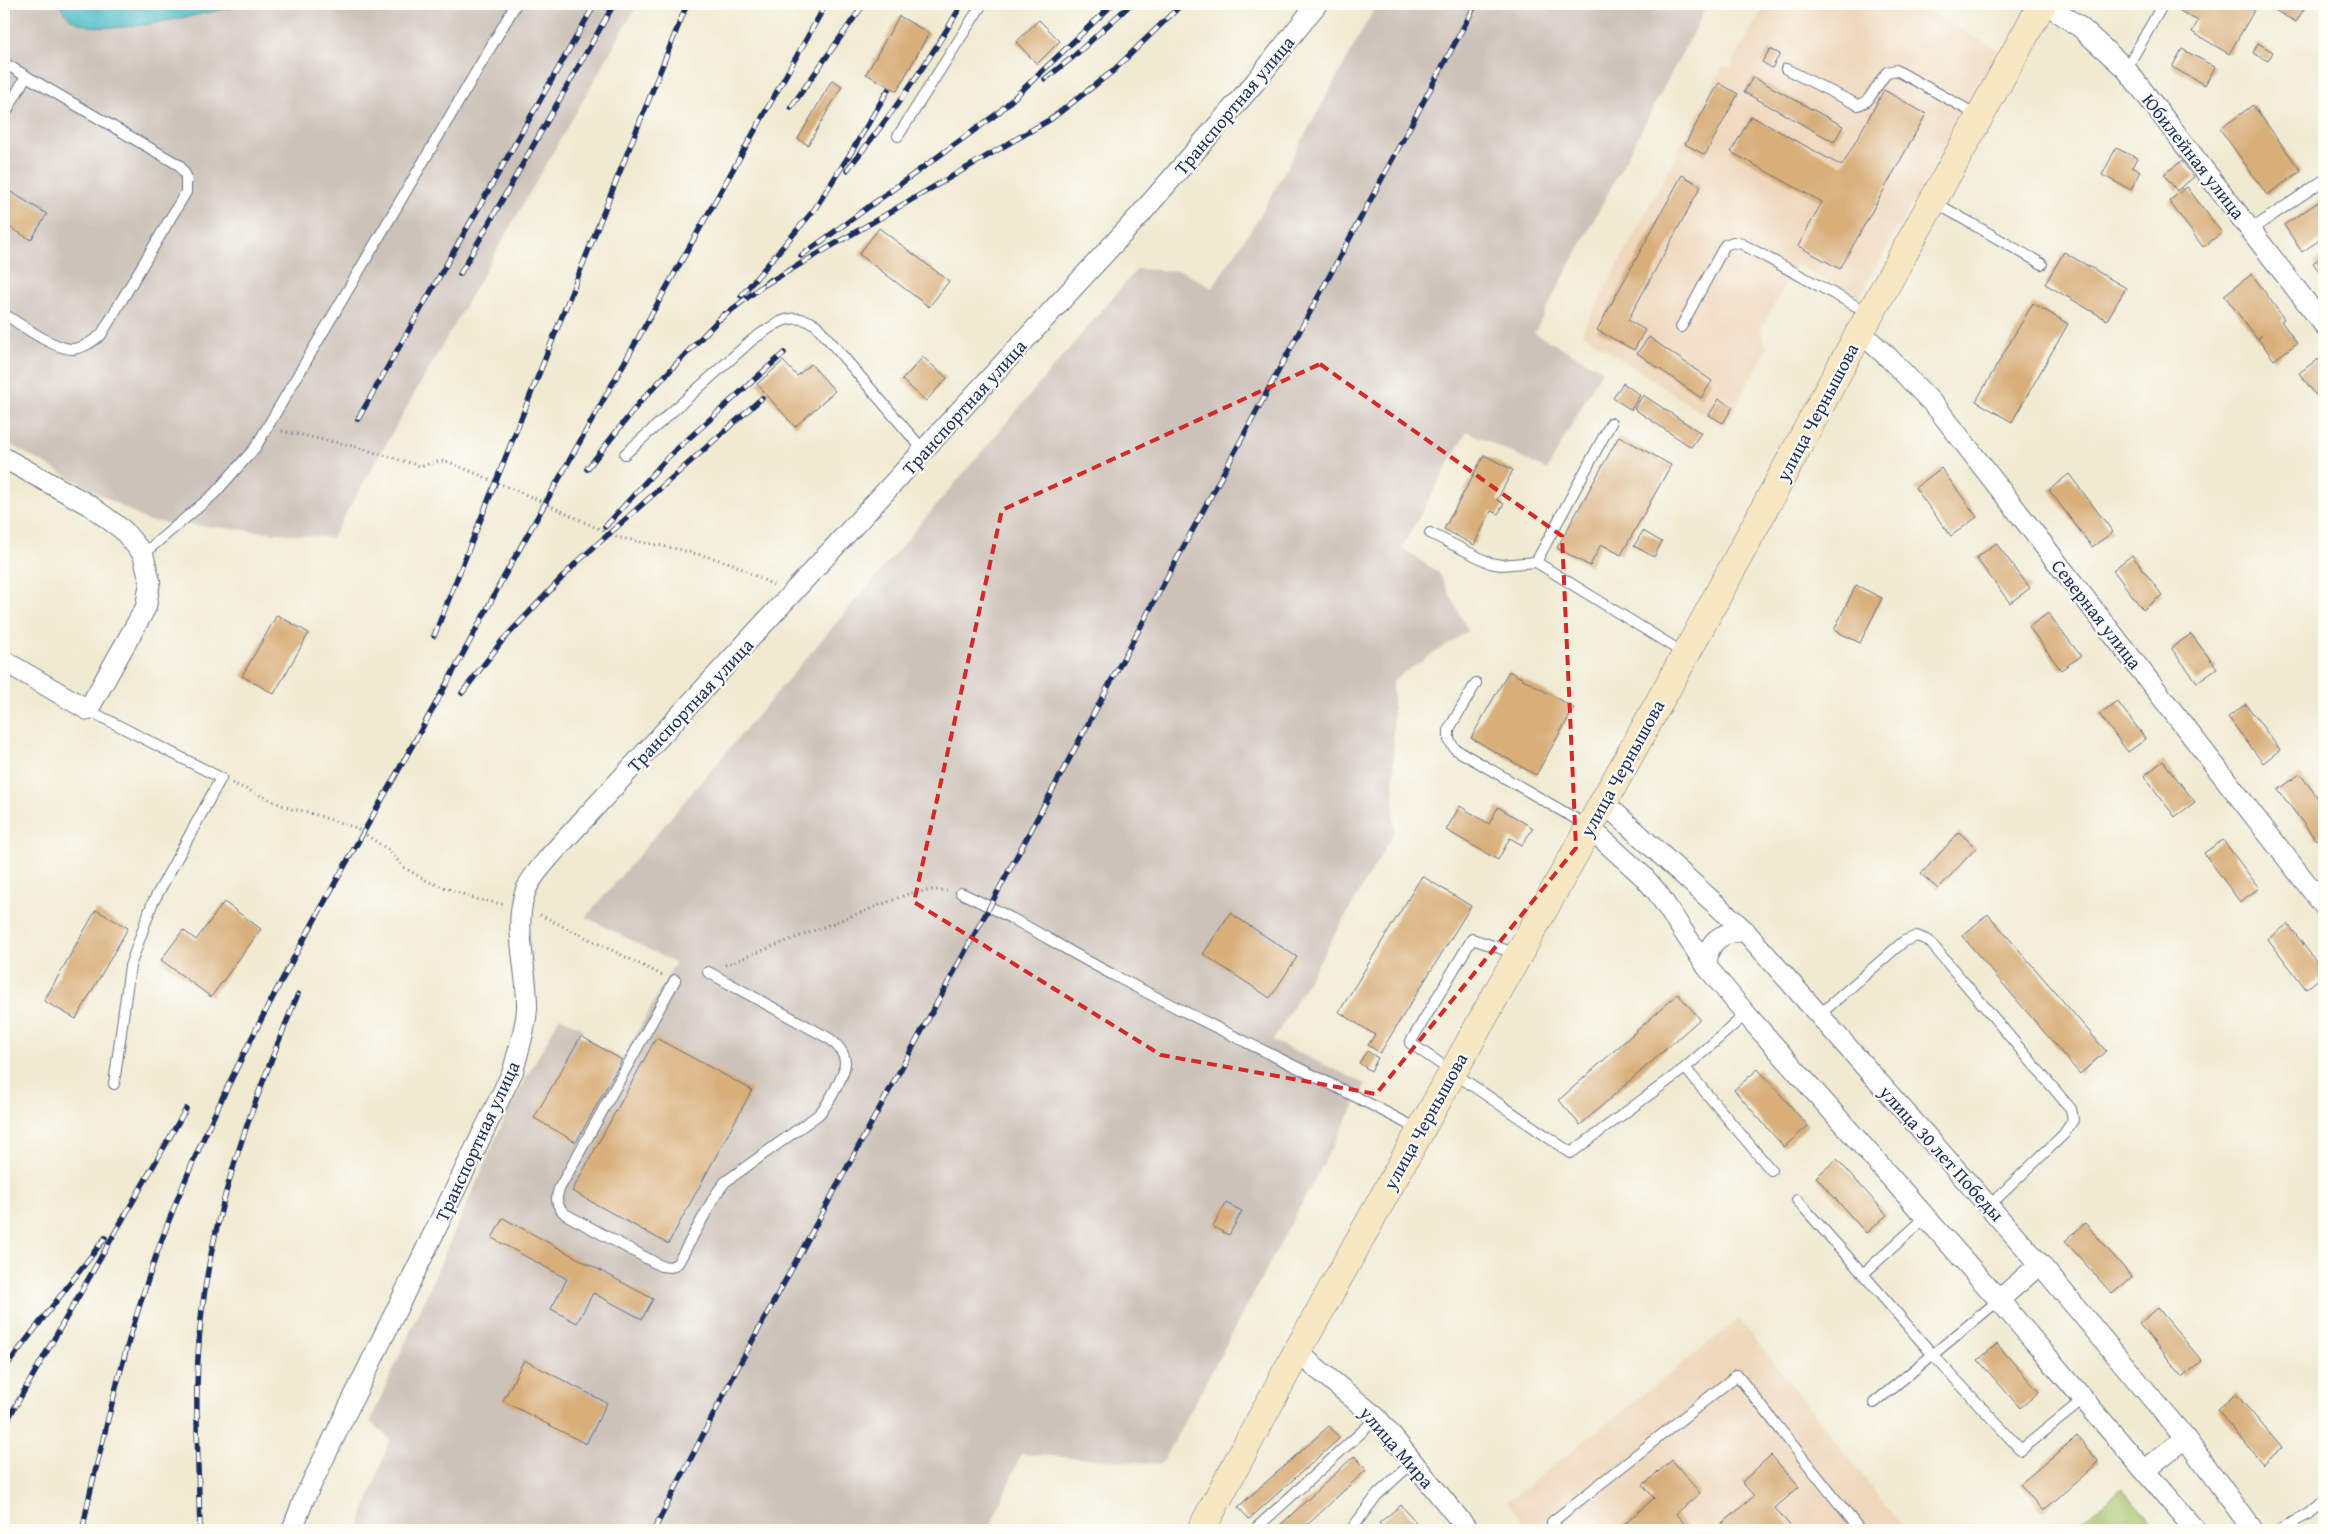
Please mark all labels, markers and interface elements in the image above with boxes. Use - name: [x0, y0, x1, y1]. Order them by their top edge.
- street label: Транспортная улица: [1167, 29, 1301, 181]
- street label: Юбилейная улица: [2136, 87, 2252, 225]
- street label: Транспортная улица: [895, 333, 1033, 481]
- street label: улица Чернышова: [1768, 338, 1865, 487]
- street label: Северная улица: [2045, 553, 2149, 675]
- street label: Транспортная улица: [620, 632, 760, 778]
- street label: улица Чернышова: [1572, 694, 1671, 843]
- street label: улица Чернышова: [1375, 1047, 1474, 1196]
- street label: Транспортная улица: [427, 1056, 527, 1226]
- street label: улица 30 лет Победы: [1872, 1078, 2011, 1227]
- street label: улица Мира: [1353, 1399, 1441, 1494]

